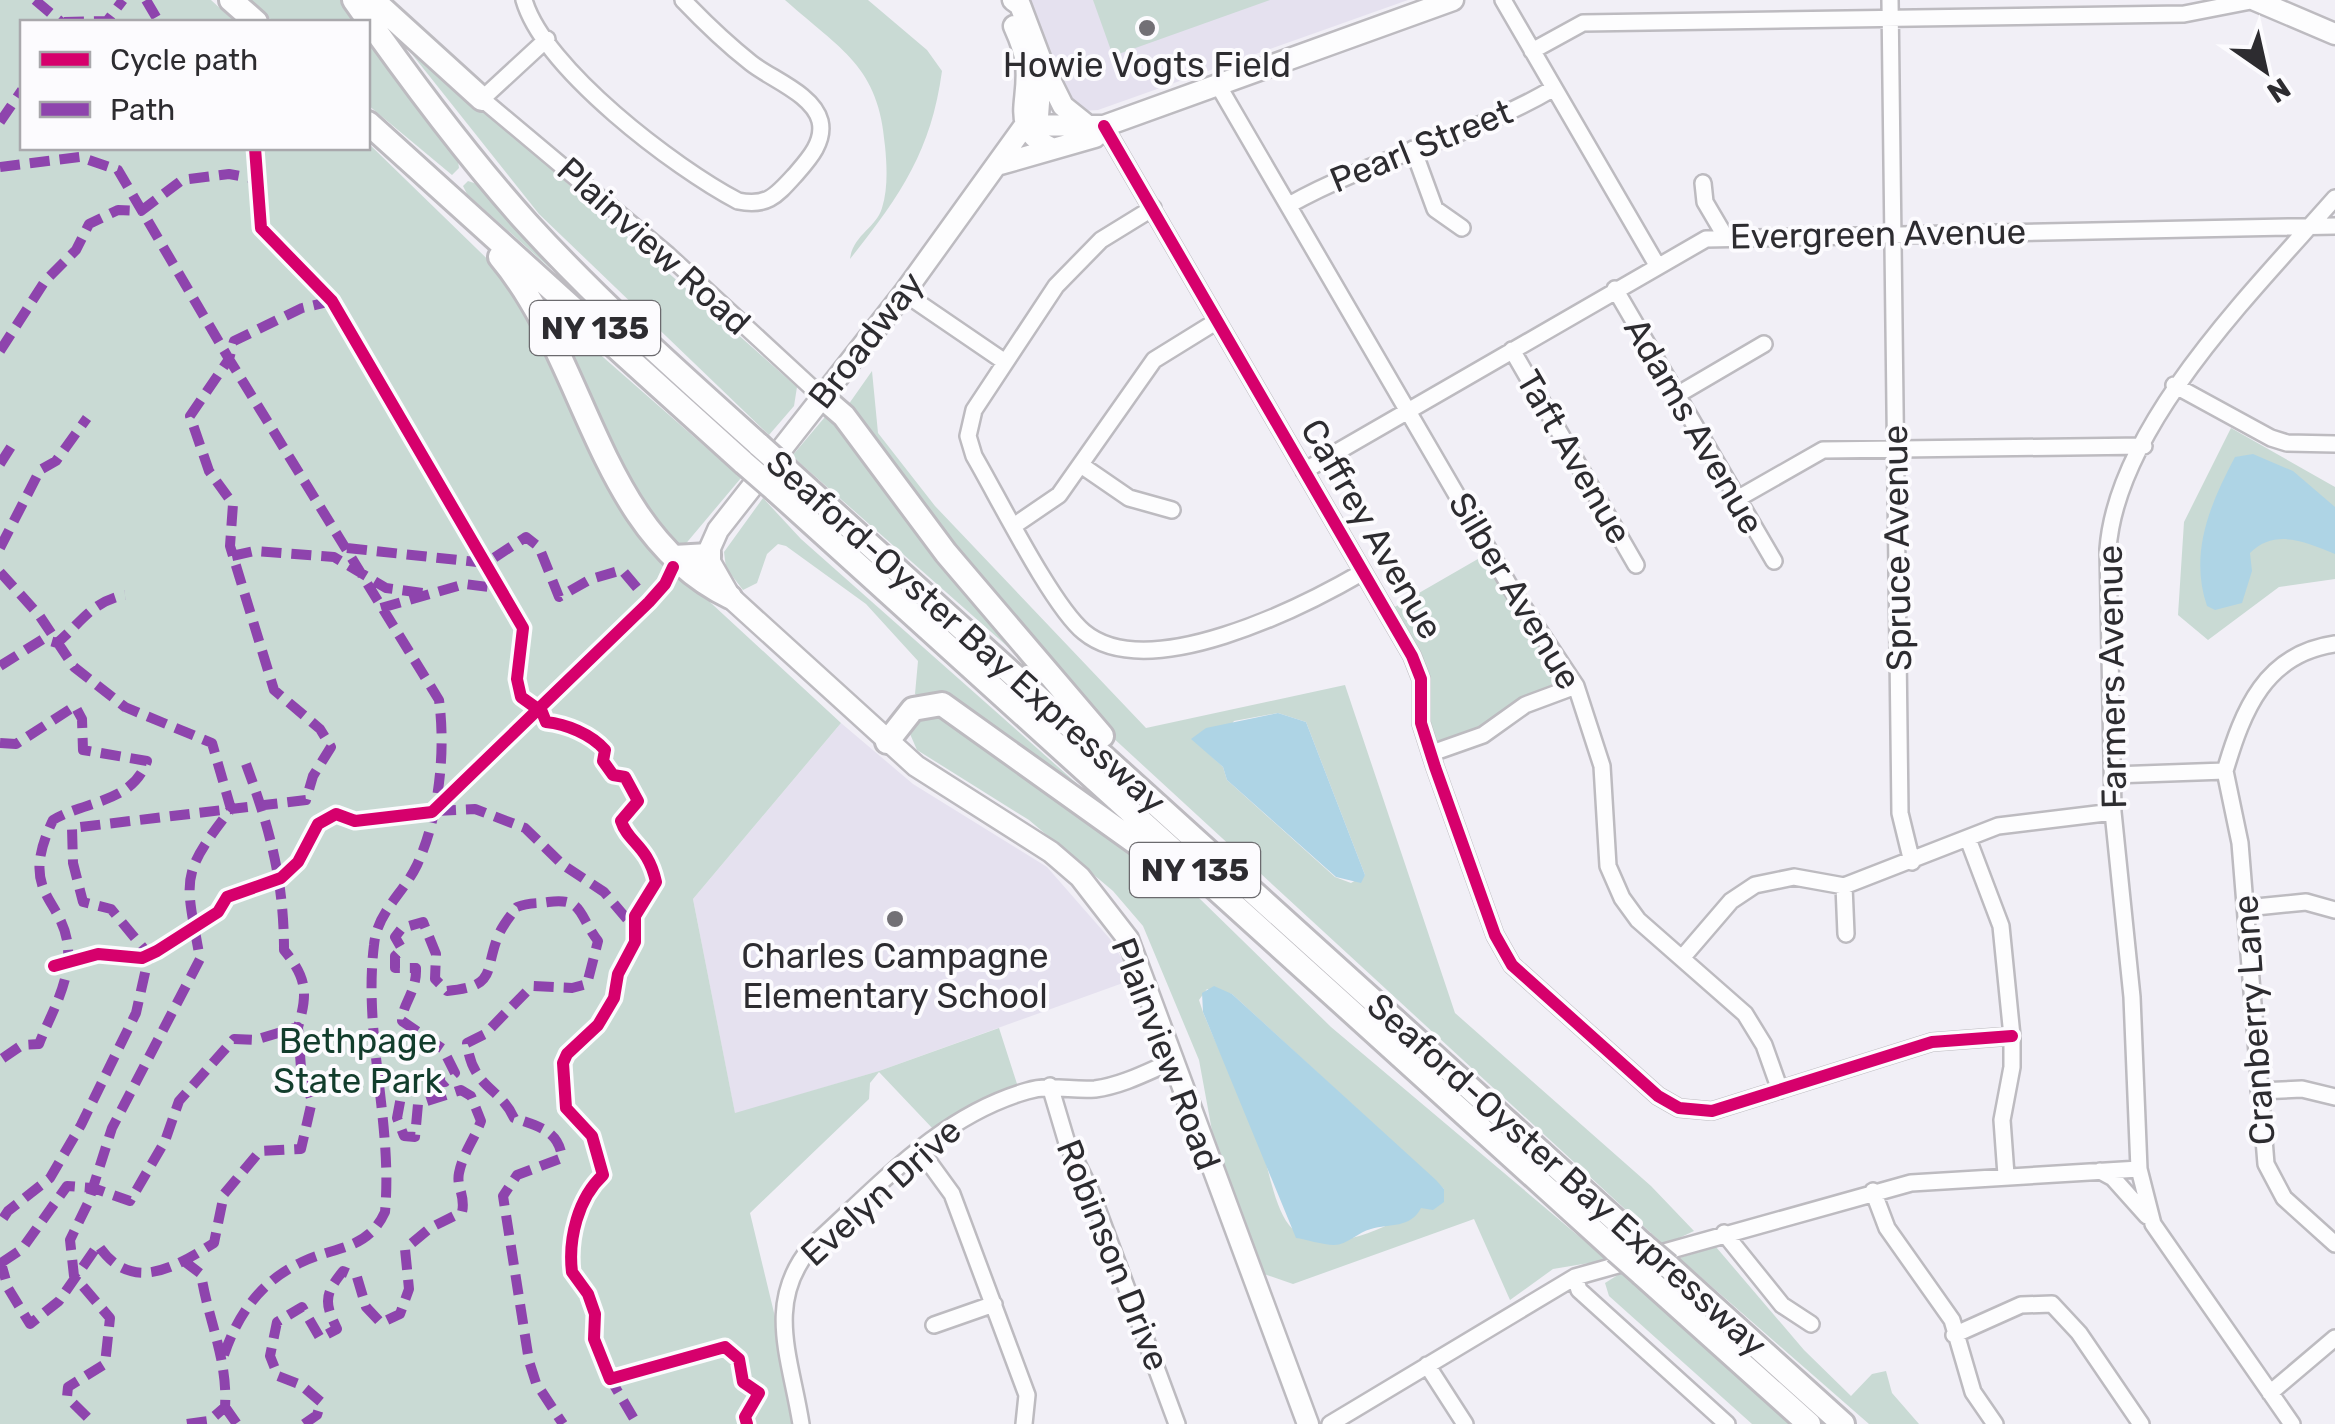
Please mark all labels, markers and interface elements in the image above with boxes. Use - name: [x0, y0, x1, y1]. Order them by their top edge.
- marker: Howie Vogts Field: [1136, 17, 1158, 39]
- legend: [20, 20, 370, 150]
- north arrow: [2215, 20, 2315, 120]
- text: Cycle path: [110, 42, 258, 78]
- place label: Howie Vogts Field: [1003, 44, 1291, 86]
- text: N: [2261, 71, 2296, 110]
- street label: Pearl Street: [1324, 90, 1518, 202]
- text: Path: [110, 92, 175, 128]
- street label: Plainview Road: [549, 148, 759, 344]
- street label: Evergreen Avenue: [1729, 210, 2027, 258]
- street label: Broadway: [799, 263, 933, 417]
- road number: NY 135: [530, 301, 660, 355]
- street label: Adams Avenue: [1615, 310, 1773, 542]
- street label: Taft Avenue: [1507, 363, 1641, 551]
- street label: Caffrey Avenue: [1292, 411, 1452, 647]
- street label: Spruce Avenue: [1874, 425, 1920, 671]
- street label: Seaford-Oyster Bay Expressway: [758, 441, 1174, 823]
- street label: Silber Avenue: [1440, 485, 1590, 697]
- street label: Farmers Avenue: [2089, 545, 2135, 809]
- road number: NY 135: [1130, 843, 1260, 897]
- street label: Cranberry Lane: [2224, 893, 2284, 1147]
- marker: Charles Campagne Elementary School: [884, 908, 906, 930]
- street label: Plainview Road: [1102, 932, 1230, 1176]
- place label: Charles Campagne Elementary School: [741, 935, 1049, 1017]
- street label: Seaford-Oyster Bay Expressway: [1359, 984, 1775, 1366]
- park label: Bethpage State Park: [273, 1020, 443, 1102]
- street label: Evelyn Drive: [792, 1109, 970, 1275]
- street label: Robinson Drive: [1048, 1133, 1178, 1377]

